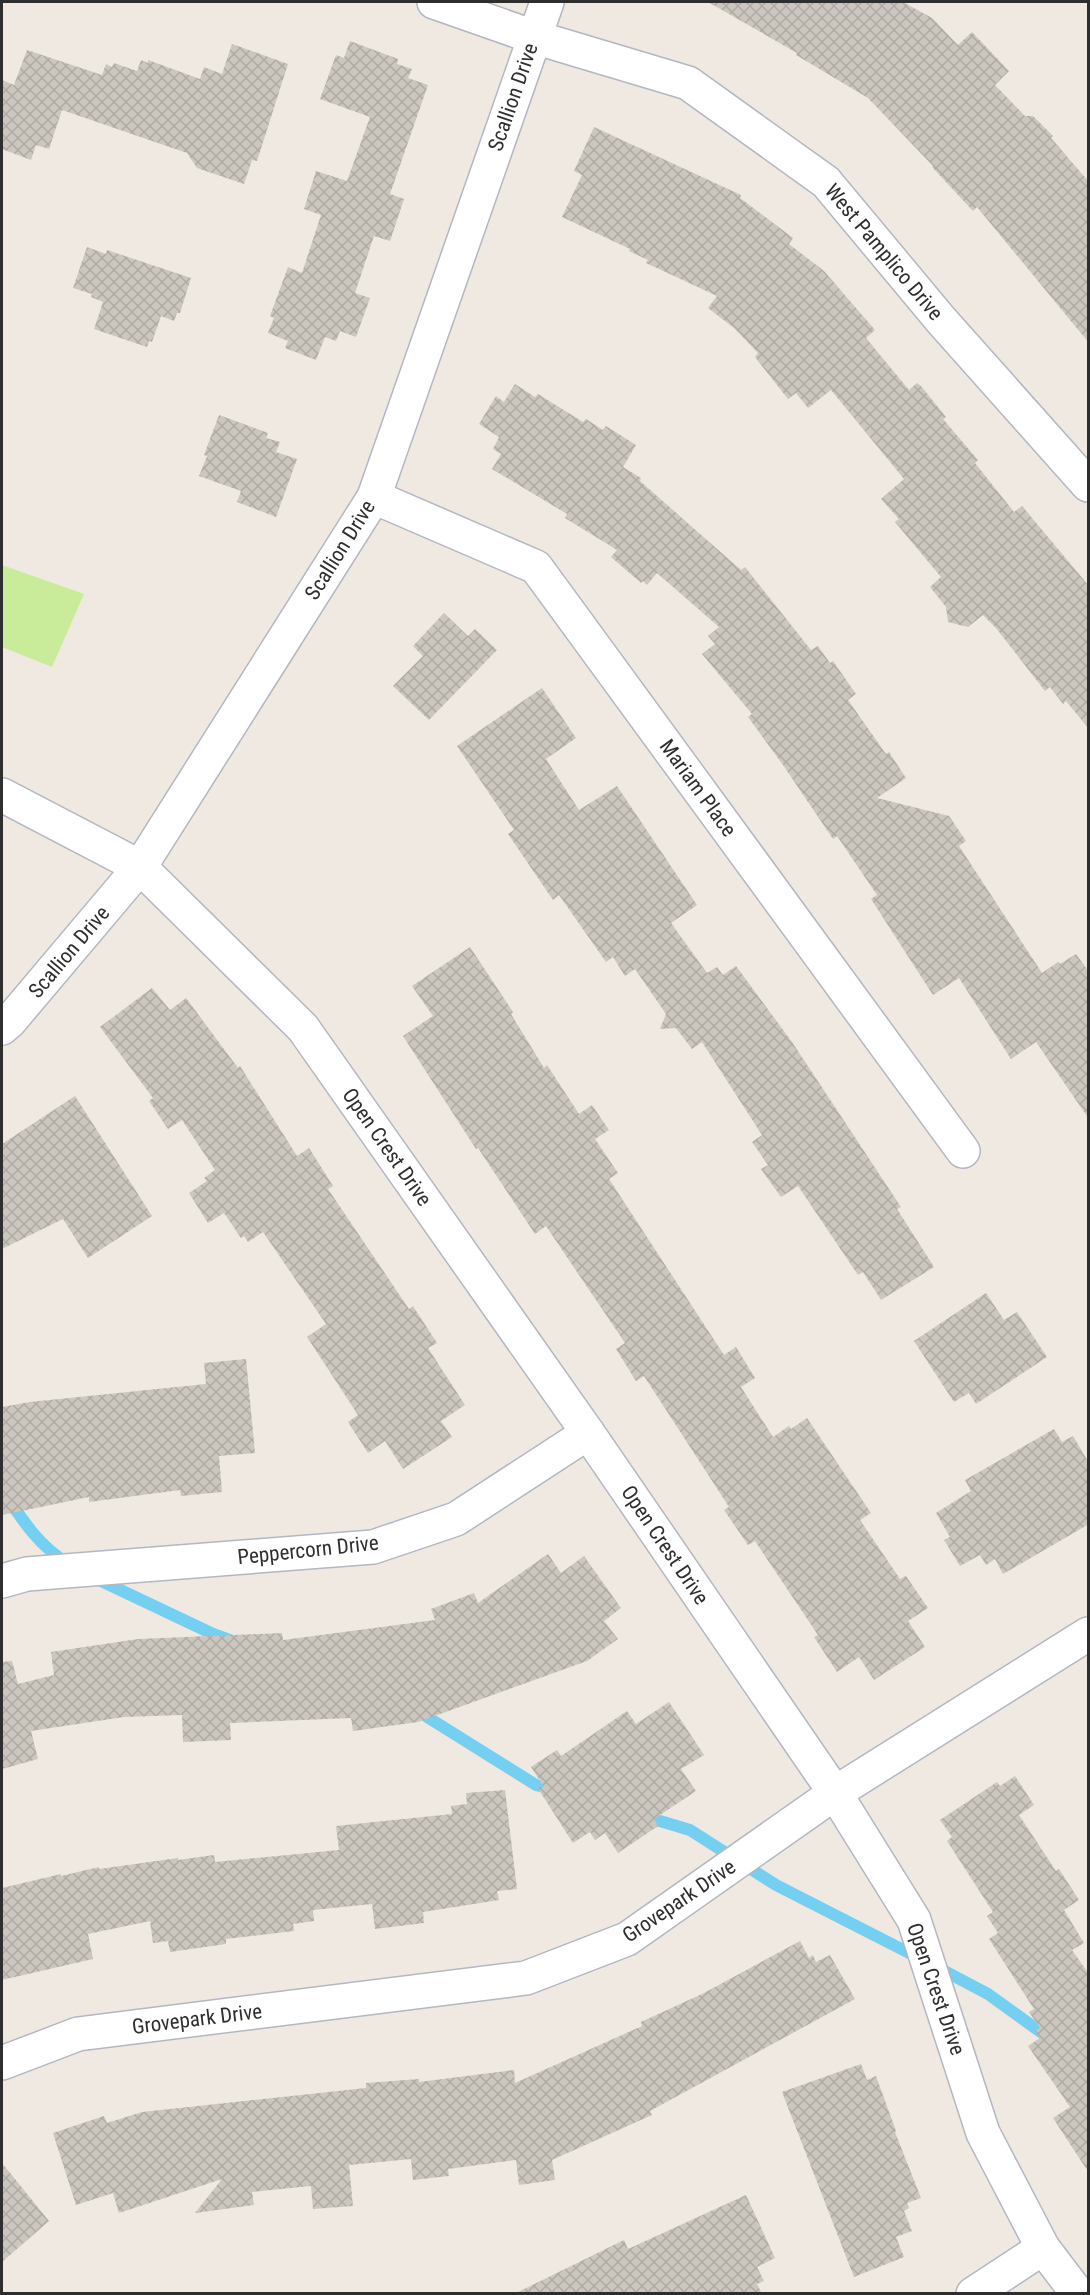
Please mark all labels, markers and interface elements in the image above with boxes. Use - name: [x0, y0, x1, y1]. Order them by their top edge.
- street label: Scallion Drive: [483, 40, 543, 154]
- street label: West Pamplico Drive: [820, 179, 948, 325]
- street label: Scallion Drive: [300, 496, 380, 604]
- street label: Mariam Place: [655, 735, 741, 841]
- street label: Scallion Drive: [24, 901, 114, 1003]
- street label: Open Crest Drive: [338, 1083, 437, 1211]
- street label: Open Crest Drive: [616, 1481, 714, 1609]
- street label: Peppercorn Drive: [236, 1531, 380, 1569]
- street label: Grovepark Drive: [618, 1854, 740, 1947]
- street label: Open Crest Drive: [902, 1920, 970, 2058]
- street label: Grovepark Drive: [131, 1999, 263, 2039]

